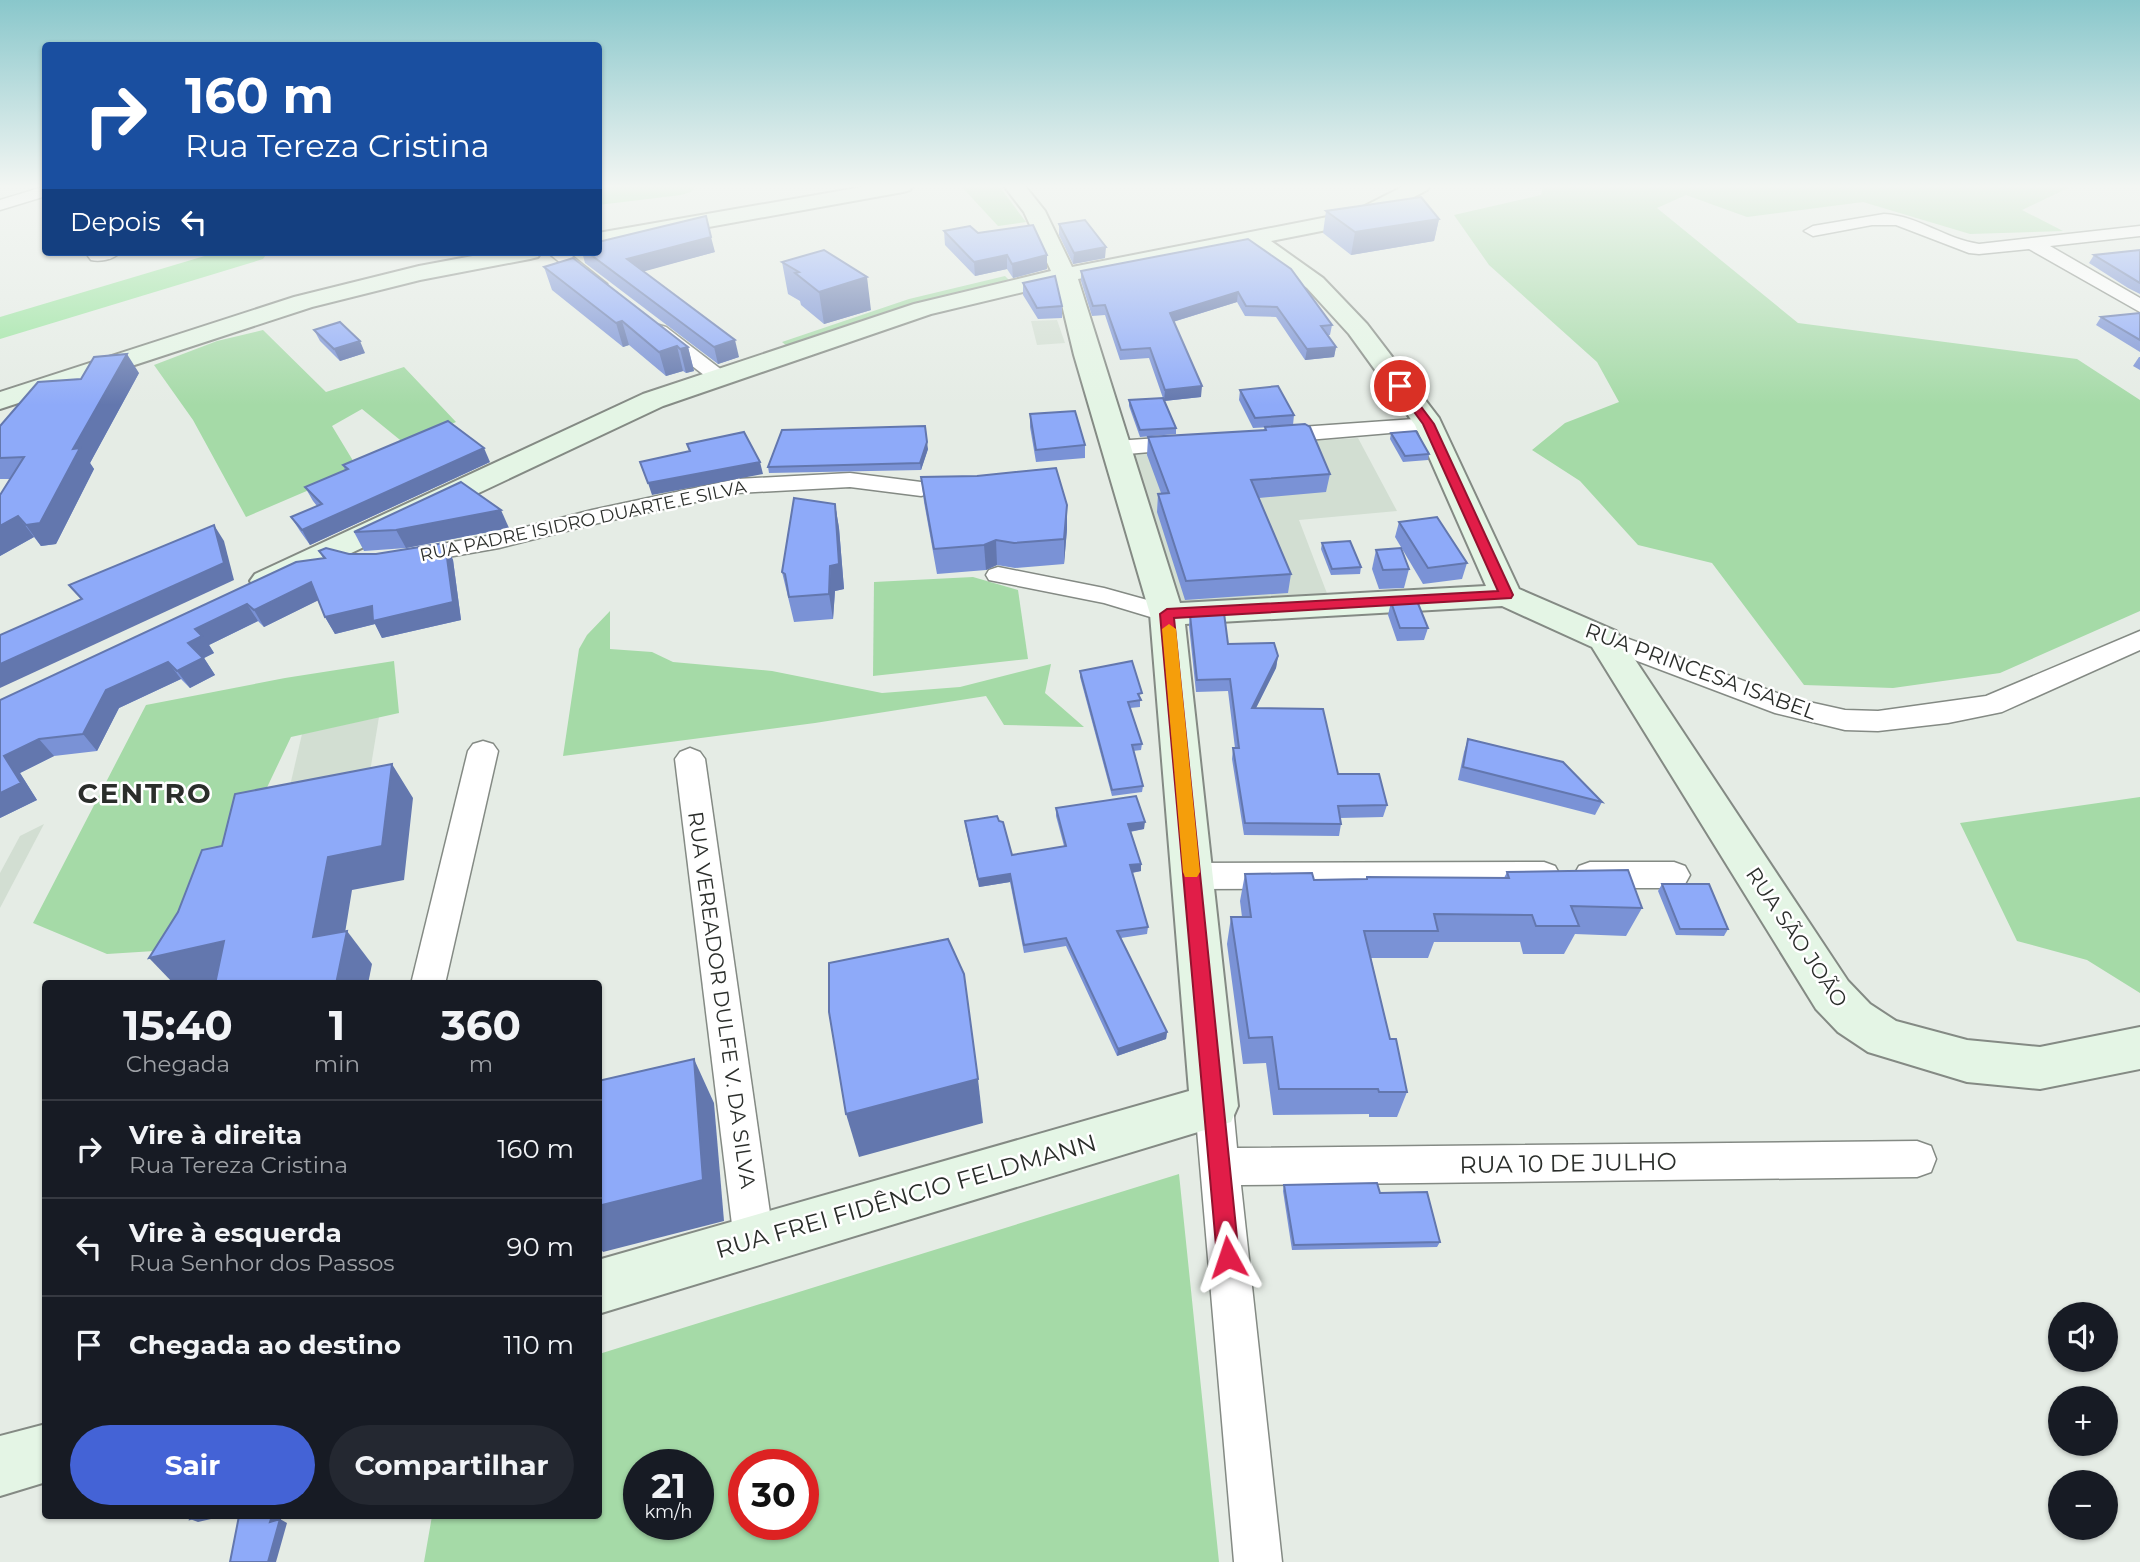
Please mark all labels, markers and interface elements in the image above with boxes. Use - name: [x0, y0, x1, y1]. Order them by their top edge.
- text: 160 m: [185, 66, 334, 125]
- icon: right: [70, 70, 161, 161]
- text: Rua Tereza Cristina: [185, 126, 490, 165]
- icon: left: [175, 203, 213, 241]
- text: Depois: [70, 206, 161, 238]
- pin: [1370, 356, 1430, 416]
- icon: arrive: [1381, 367, 1419, 405]
- street label: RUA PADRE ISIDRO DUARTE E SILVA: [418, 476, 748, 566]
- street label: RUA PRINCESA ISABEL: [1582, 617, 1821, 725]
- district label: CENTRO: [77, 776, 213, 810]
- street label: RUA VEREADOR DULFE V. DA SILVA: [683, 810, 761, 1191]
- street label: RUA SÃO JOÃO: [1741, 862, 1853, 1012]
- text: 15:40: [123, 999, 233, 1051]
- text: 1: [329, 999, 345, 1051]
- text: 360: [441, 999, 521, 1051]
- text: Chegada: [126, 1050, 230, 1078]
- text: min: [314, 1050, 360, 1078]
- text: m: [469, 1050, 493, 1078]
- text: Vire à direita: [129, 1119, 302, 1151]
- street label: RUA FREI FIDÊNCIO FELDMANN: [712, 1128, 1100, 1264]
- icon: right: [70, 1130, 108, 1168]
- text: 160 m: [497, 1133, 574, 1165]
- street label: RUA 10 DE JULHO: [1459, 1147, 1677, 1179]
- text: Rua Tereza Cristina: [129, 1151, 348, 1179]
- text: Vire à esquerda: [129, 1217, 342, 1249]
- position arrow: [1191, 1220, 1265, 1294]
- icon: left: [70, 1228, 108, 1266]
- text: 90 m: [507, 1231, 574, 1263]
- text: Rua Senhor dos Passos: [129, 1249, 395, 1277]
- map controls: [2048, 1302, 2118, 1540]
- button: sound: [2048, 1302, 2118, 1372]
- icon: arrive: [70, 1326, 108, 1364]
- text: Chegada ao destino: [129, 1329, 401, 1361]
- text: 110 m: [504, 1329, 574, 1361]
- button: +: [2048, 1386, 2118, 1456]
- button: Sair: [70, 1425, 315, 1505]
- button: Compartilhar: [329, 1425, 574, 1505]
- speed limit sign: 30: [728, 1449, 819, 1540]
- text: 21: [651, 1464, 686, 1507]
- button: −: [2048, 1470, 2118, 1540]
- text: km/h: [644, 1501, 693, 1523]

